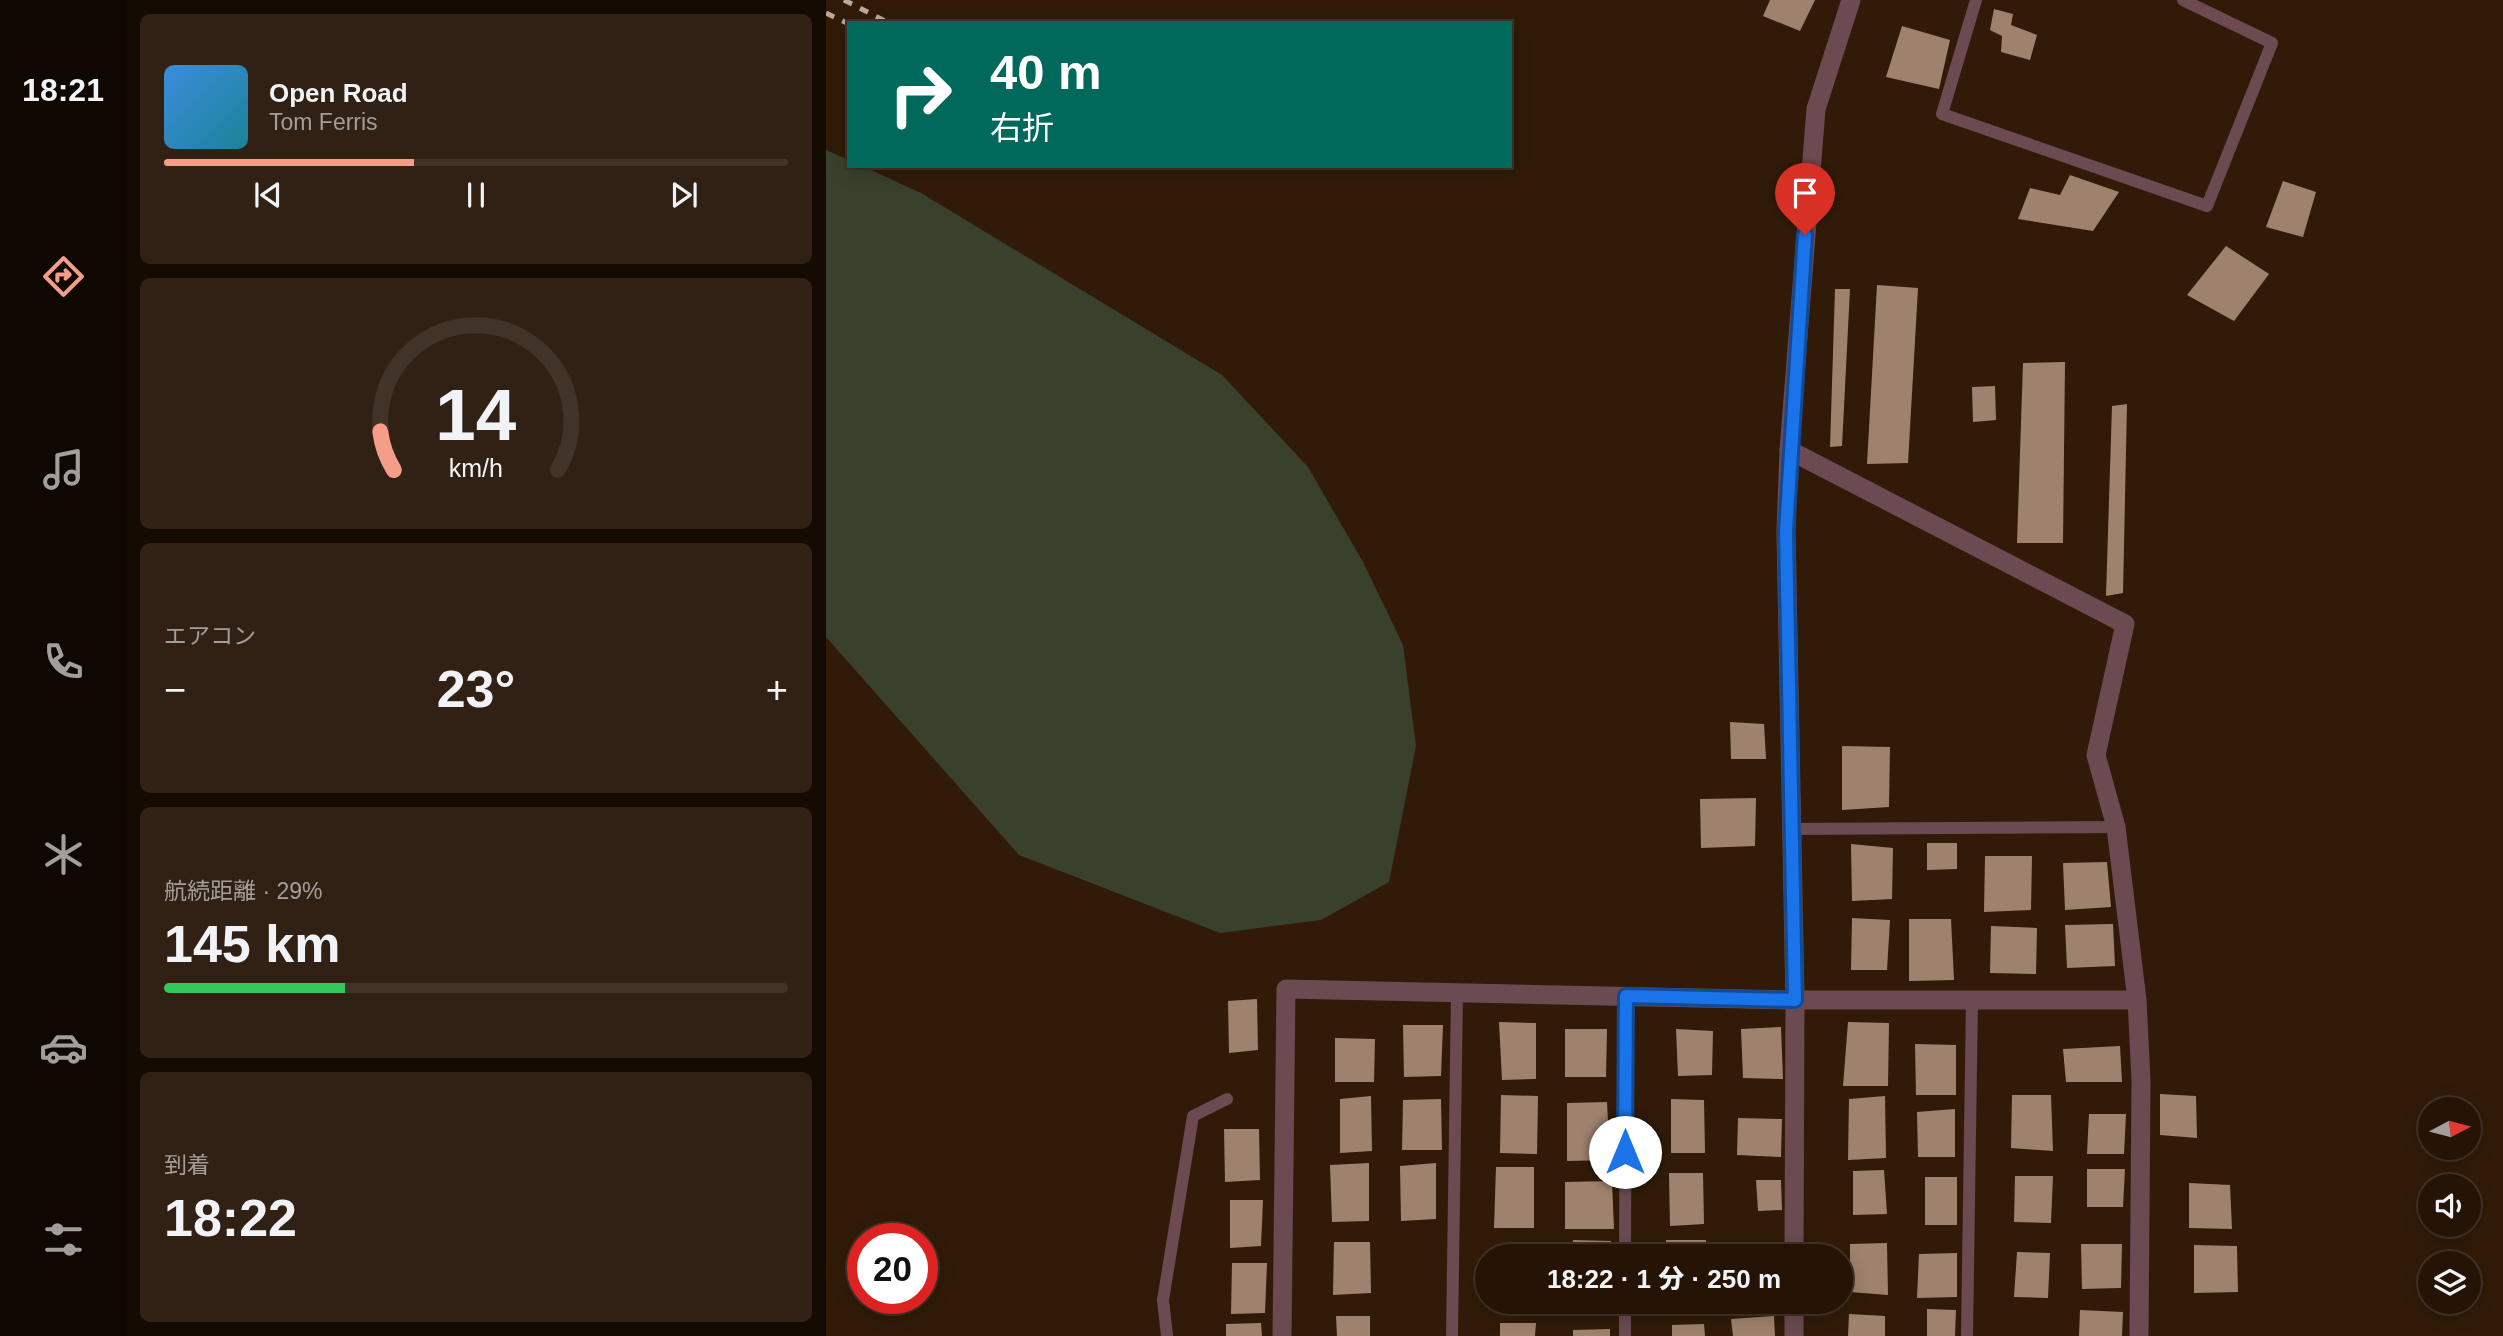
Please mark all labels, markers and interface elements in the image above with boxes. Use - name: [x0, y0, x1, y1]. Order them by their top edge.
- text: 40 m: [990, 45, 1102, 99]
- icon: right: [875, 49, 966, 140]
- text: 18:21: [22, 72, 104, 108]
- text: Open Road: [269, 78, 408, 108]
- text: Tom Ferris: [269, 109, 378, 135]
- text: 右折: [990, 110, 1054, 146]
- pin: [1775, 163, 1835, 235]
- icon: arrive: [1786, 174, 1824, 212]
- icon: previous: [249, 176, 287, 214]
- icon: pause: [457, 176, 495, 214]
- icon: next: [665, 176, 703, 214]
- icon: directions: [39, 252, 88, 301]
- text: 14: [436, 374, 517, 455]
- icon: music: [39, 445, 88, 494]
- text: km/h: [449, 453, 503, 481]
- text: エアコン: [164, 623, 256, 649]
- icon: phone: [39, 637, 88, 686]
- text: 23°: [437, 660, 515, 718]
- text: −: [164, 669, 186, 711]
- text: +: [766, 669, 788, 711]
- icon: climate: [39, 830, 88, 879]
- text: 航続距離 · 29%: [164, 878, 322, 904]
- text: 145 km: [164, 915, 340, 973]
- icon: car: [39, 1023, 88, 1072]
- north arrow: [2418, 1097, 2482, 1160]
- map controls: [2418, 1097, 2481, 1314]
- position arrow: [1588, 1115, 1662, 1189]
- text: 到着: [164, 1152, 210, 1178]
- button: sound: [2418, 1174, 2481, 1237]
- text: 18:22: [164, 1189, 297, 1247]
- icon: filters: [39, 1215, 88, 1264]
- speed limit sign: 20: [847, 1223, 938, 1314]
- button: layers: [2418, 1251, 2481, 1314]
- text: 18:22 · 1 分 · 250 m: [1547, 1264, 1781, 1294]

